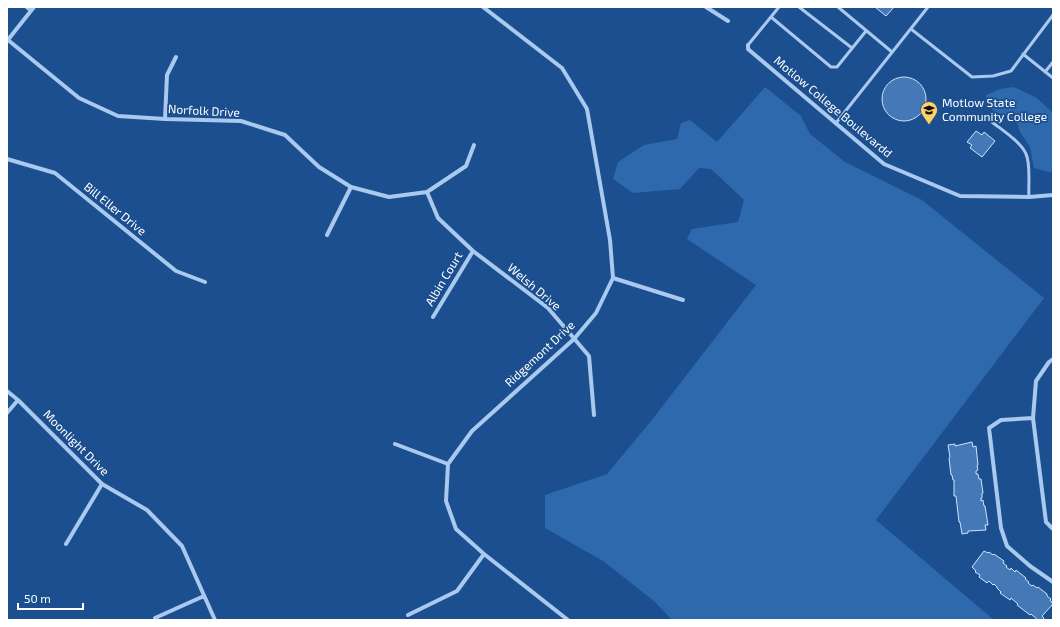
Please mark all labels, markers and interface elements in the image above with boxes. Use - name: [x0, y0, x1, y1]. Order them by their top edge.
- street label: Motlow College Boulevardd: [772, 53, 896, 160]
- place label: Motlow State Community College: [942, 95, 1047, 123]
- school or university icon: Motlow State Community College: [919, 100, 939, 125]
- street label: Norfolk Drive: [168, 101, 240, 119]
- street label: Bill Eller Drive: [82, 179, 150, 238]
- street label: Albin Court: [422, 249, 465, 308]
- street label: Welsh Drive: [505, 260, 564, 313]
- street label: Ridgemont Drive: [501, 317, 577, 389]
- street label: Moonlight Drive: [41, 407, 112, 478]
- scale bar: [18, 585, 83, 611]
- text: 50 m: [24, 591, 51, 605]

